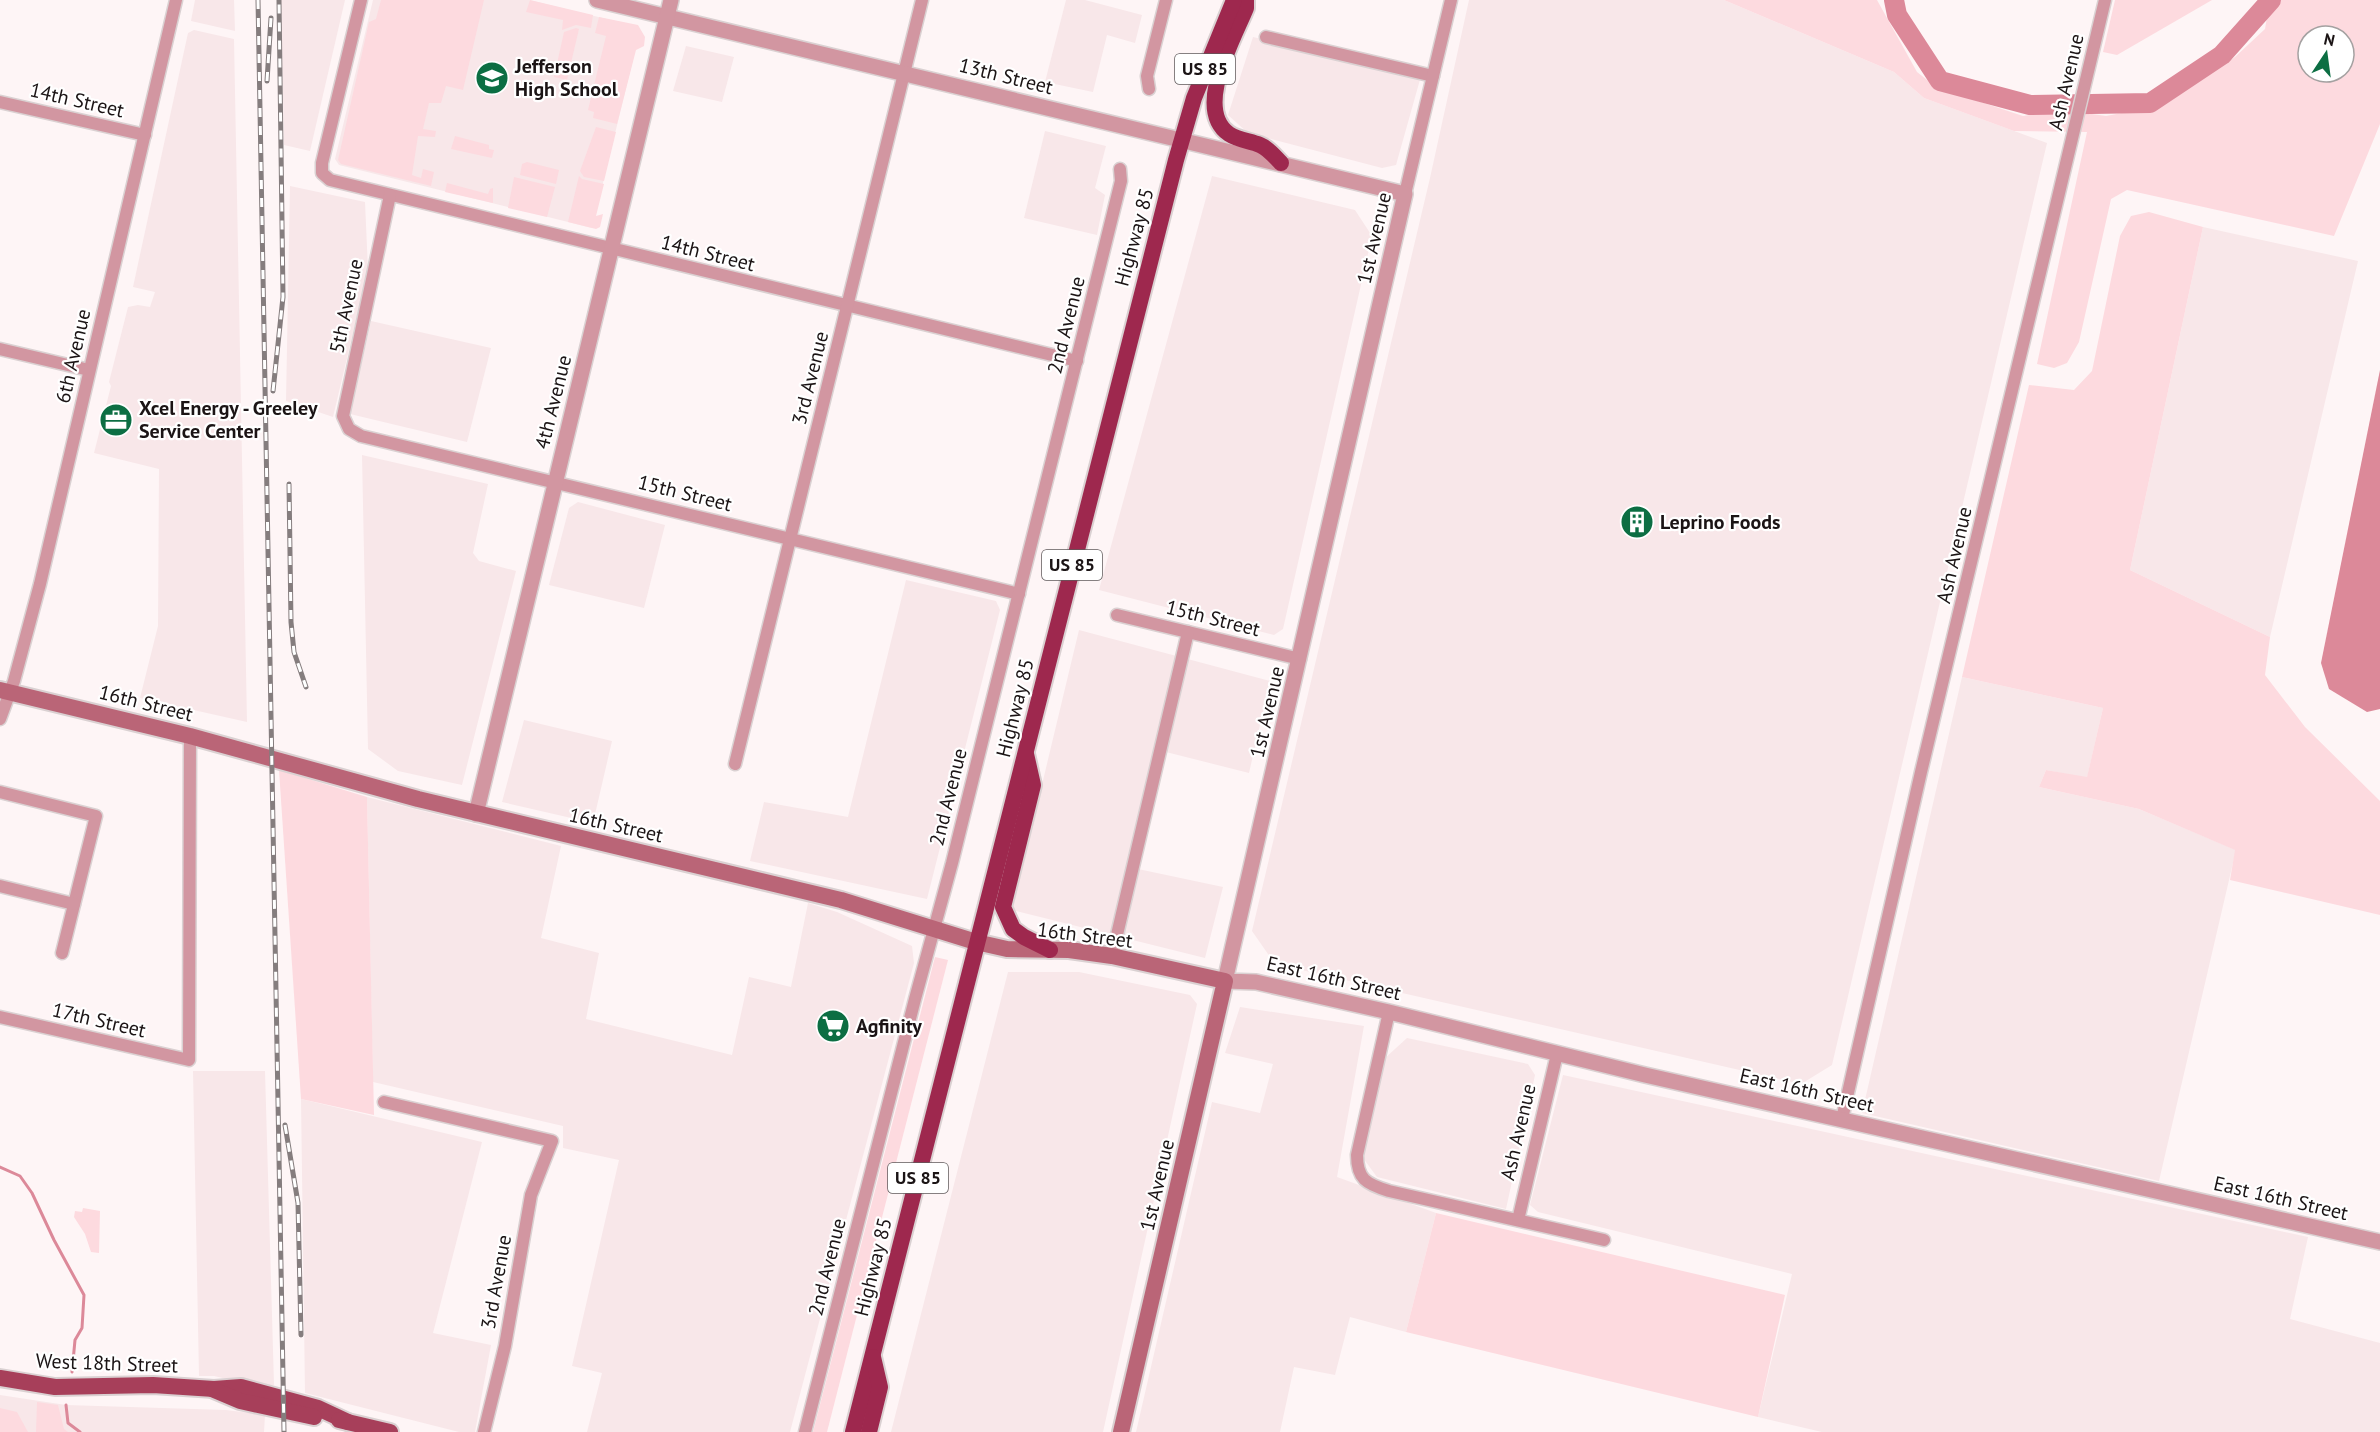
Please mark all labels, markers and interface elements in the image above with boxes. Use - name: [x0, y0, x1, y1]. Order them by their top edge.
- north arrow: [2296, 24, 2356, 84]
- text: N: [2322, 28, 2337, 50]
- street label: Ash Avenue: [2042, 31, 2090, 133]
- street label: 13th Street: [956, 52, 1056, 100]
- place label: Jefferson High School: [514, 53, 618, 102]
- road number: US 85: [1175, 54, 1235, 84]
- school or university icon: Jefferson High School: [474, 60, 510, 96]
- street label: 14th Street: [27, 77, 127, 124]
- street label: Highway 85: [1108, 185, 1160, 289]
- street label: 1st Avenue: [1351, 190, 1397, 286]
- street label: 14th Street: [658, 229, 758, 277]
- street label: 5th Avenue: [323, 256, 369, 356]
- street label: 2nd Avenue: [1041, 273, 1091, 377]
- street label: 6th Avenue: [50, 306, 96, 406]
- street label: 3rd Avenue: [786, 328, 834, 428]
- street label: 4th Avenue: [529, 352, 577, 452]
- place label: Xcel Energy - Greeley Service Center: [139, 395, 318, 444]
- office icon: Xcel Energy - Greeley Service Center: [98, 402, 134, 438]
- street label: 15th Street: [635, 469, 735, 517]
- building icon: Leprino Foods: [1619, 504, 1655, 540]
- street label: Ash Avenue: [1930, 504, 1978, 606]
- place label: Leprino Foods: [1660, 509, 1781, 535]
- road number: US 85: [1042, 550, 1102, 580]
- street label: 15th Street: [1163, 594, 1263, 642]
- street label: Highway 85: [990, 656, 1040, 760]
- street label: 1st Avenue: [1244, 664, 1290, 760]
- street label: 16th Street: [96, 679, 196, 727]
- street label: 2nd Avenue: [923, 745, 973, 849]
- street label: 16th Street: [566, 802, 666, 849]
- street label: 16th Street: [1036, 916, 1134, 954]
- street label: East 16th Street: [1264, 950, 1404, 1006]
- street label: 17th Street: [50, 997, 149, 1043]
- supermarket icon: Agfinity: [815, 1008, 851, 1044]
- place label: Agfinity: [856, 1013, 922, 1039]
- street label: East 16th Street: [1737, 1062, 1877, 1118]
- street label: Ash Avenue: [1494, 1081, 1542, 1183]
- street label: 1st Avenue: [1134, 1137, 1180, 1233]
- road number: US 85: [888, 1163, 948, 1193]
- street label: East 16th Street: [2211, 1170, 2351, 1226]
- street label: 2nd Avenue: [802, 1215, 852, 1319]
- street label: Highway 85: [848, 1215, 898, 1319]
- street label: 3rd Avenue: [475, 1233, 517, 1331]
- street label: West 18th Street: [35, 1348, 179, 1378]

